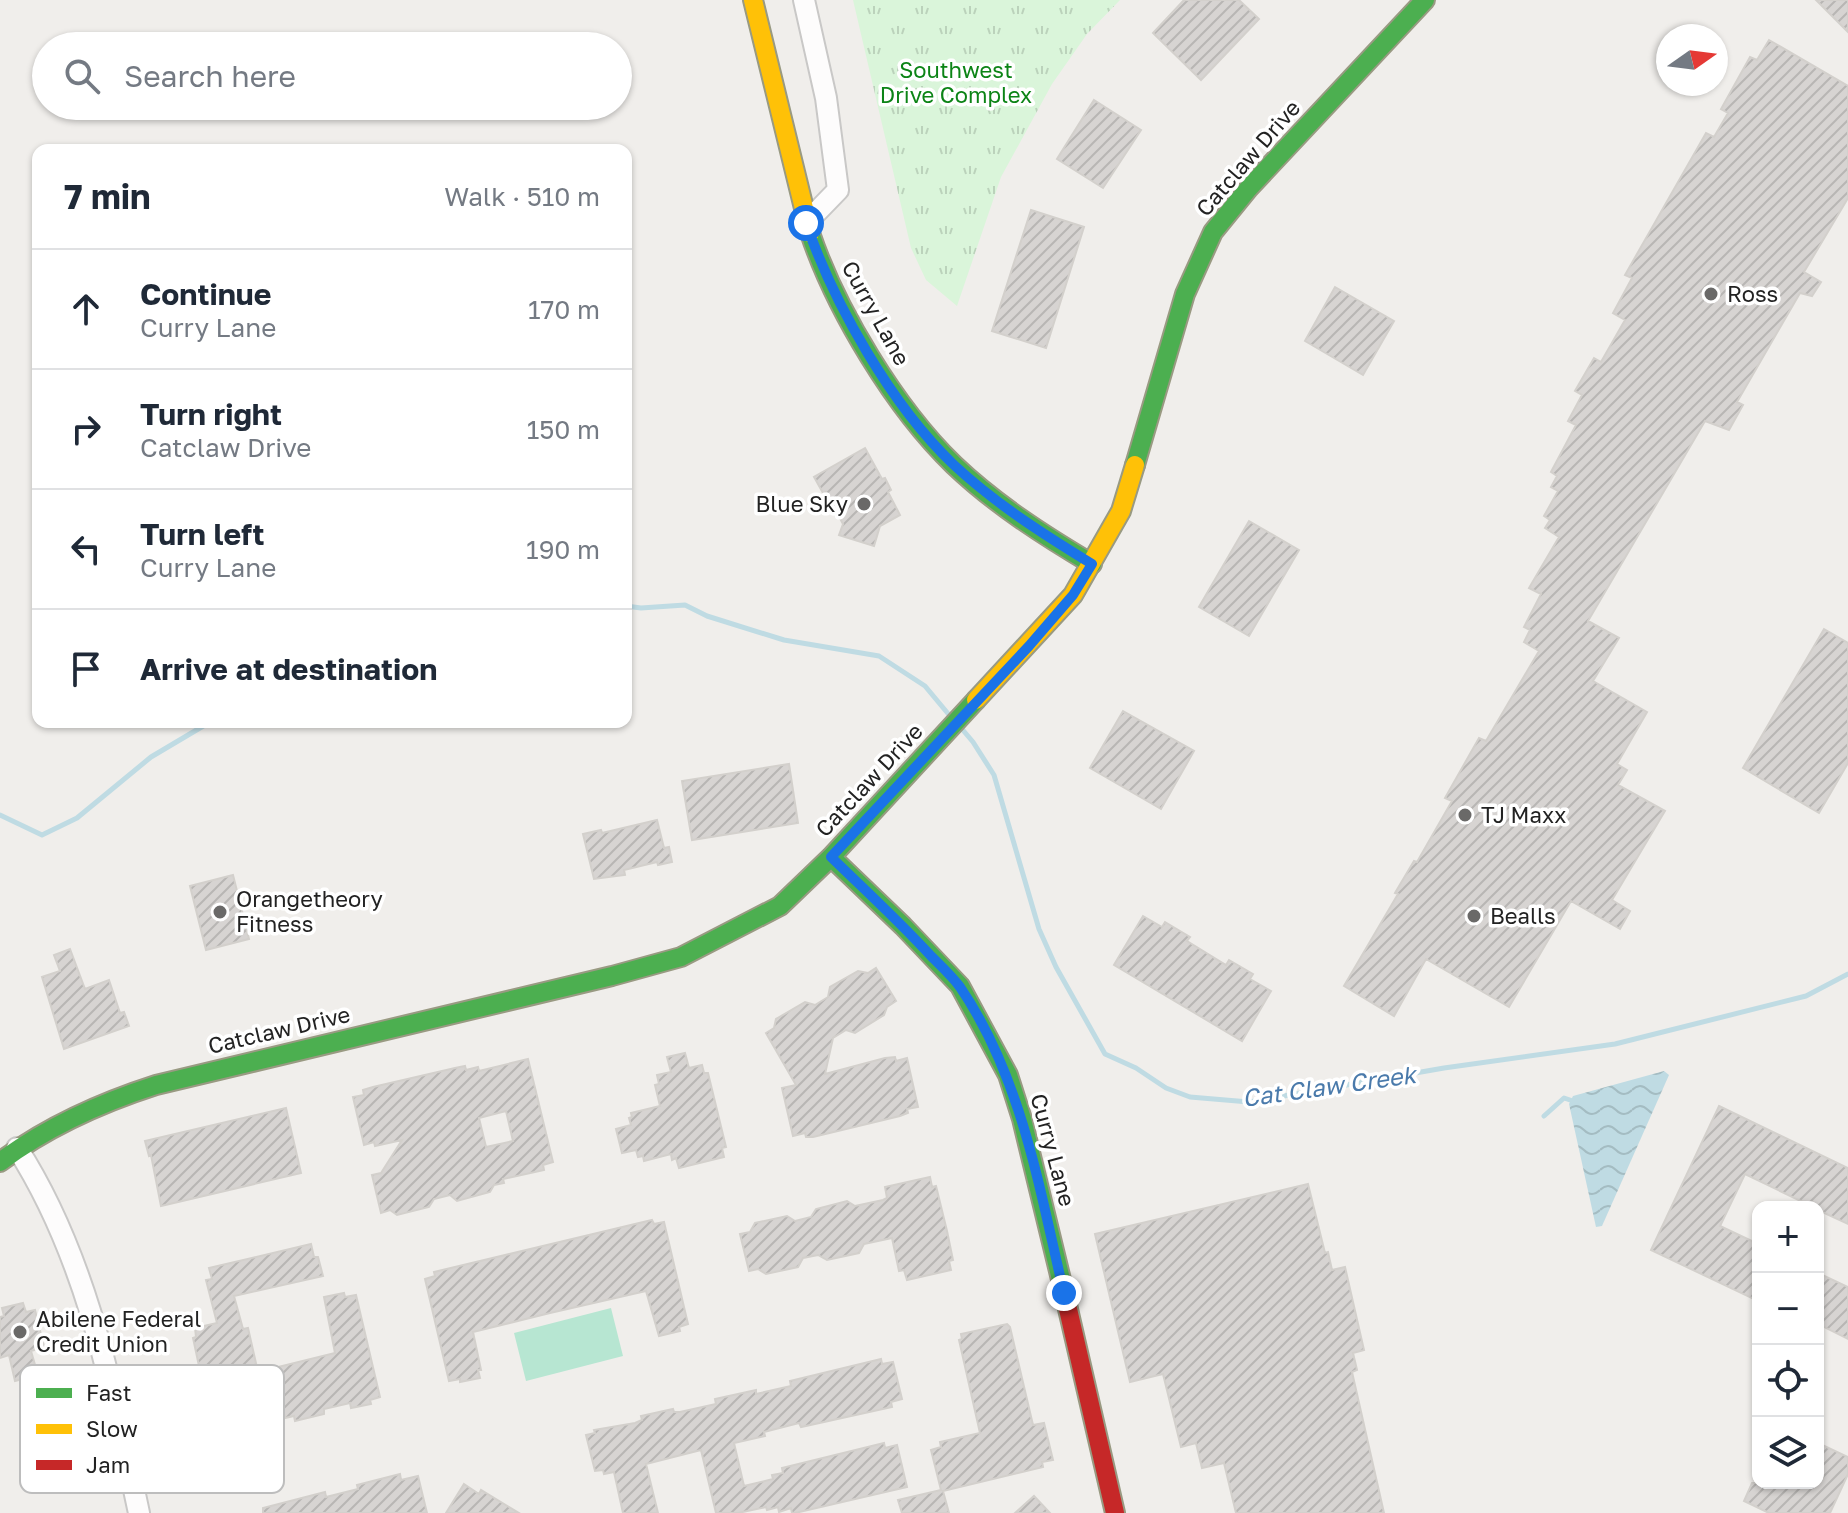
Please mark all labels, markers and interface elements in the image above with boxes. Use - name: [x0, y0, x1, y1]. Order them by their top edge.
- north arrow: [1656, 24, 1728, 96]
- search box: [32, 32, 632, 120]
- icon: search: [60, 54, 104, 98]
- park label: Southwest Drive Complex: [880, 56, 1032, 108]
- text: Search here: [124, 58, 296, 94]
- street label: Catclaw Drive: [1190, 94, 1305, 221]
- text: 7 min: [64, 176, 151, 216]
- text: Walk · 510 m: [444, 181, 600, 212]
- route start: [788, 205, 824, 241]
- street label: Curry Lane: [837, 256, 916, 370]
- text: Continue: [140, 276, 271, 312]
- place label: Ross: [1727, 280, 1778, 307]
- marker: Ross: [1702, 285, 1720, 303]
- icon: ahead: [64, 287, 108, 331]
- text: 170 m: [528, 294, 600, 325]
- text: Curry Lane: [140, 312, 276, 343]
- text: Turn right: [140, 396, 282, 432]
- icon: right: [64, 407, 108, 451]
- text: 150 m: [527, 414, 600, 445]
- text: Catclaw Drive: [140, 432, 311, 463]
- place label: Blue Sky: [756, 490, 848, 517]
- marker: Blue Sky: [855, 495, 873, 513]
- text: Turn left: [140, 516, 265, 552]
- icon: left: [64, 527, 108, 571]
- text: 190 m: [526, 534, 600, 565]
- text: Curry Lane: [140, 552, 276, 583]
- icon: arrive: [64, 647, 108, 691]
- text: Arrive at destination: [140, 651, 437, 687]
- street label: Catclaw Drive: [809, 717, 928, 842]
- place label: TJ Maxx: [1481, 801, 1566, 828]
- marker: TJ Maxx: [1456, 806, 1474, 824]
- place label: Orangetheory Fitness: [236, 885, 383, 937]
- place label: Bealls: [1490, 902, 1556, 929]
- marker: Orangetheory Fitness: [211, 903, 229, 921]
- marker: Bealls: [1465, 907, 1483, 925]
- street label: Catclaw Drive: [205, 1000, 353, 1059]
- water label: Cat Claw Creek: [1240, 1059, 1420, 1112]
- street label: Curry Lane: [1026, 1091, 1081, 1209]
- map controls: [1752, 1201, 1824, 1489]
- button: +: [1752, 1201, 1824, 1273]
- button: −: [1752, 1273, 1824, 1345]
- route end: [1046, 1275, 1082, 1311]
- place label: Abilene Federal Credit Union: [36, 1305, 201, 1357]
- marker: Abilene Federal Credit Union: [11, 1323, 29, 1341]
- button: locate: [1752, 1345, 1824, 1417]
- legend: [20, 1365, 284, 1493]
- text: Fast: [86, 1379, 132, 1406]
- text: Slow: [86, 1415, 138, 1442]
- button: layers: [1752, 1417, 1824, 1489]
- text: Jam: [86, 1451, 130, 1478]

